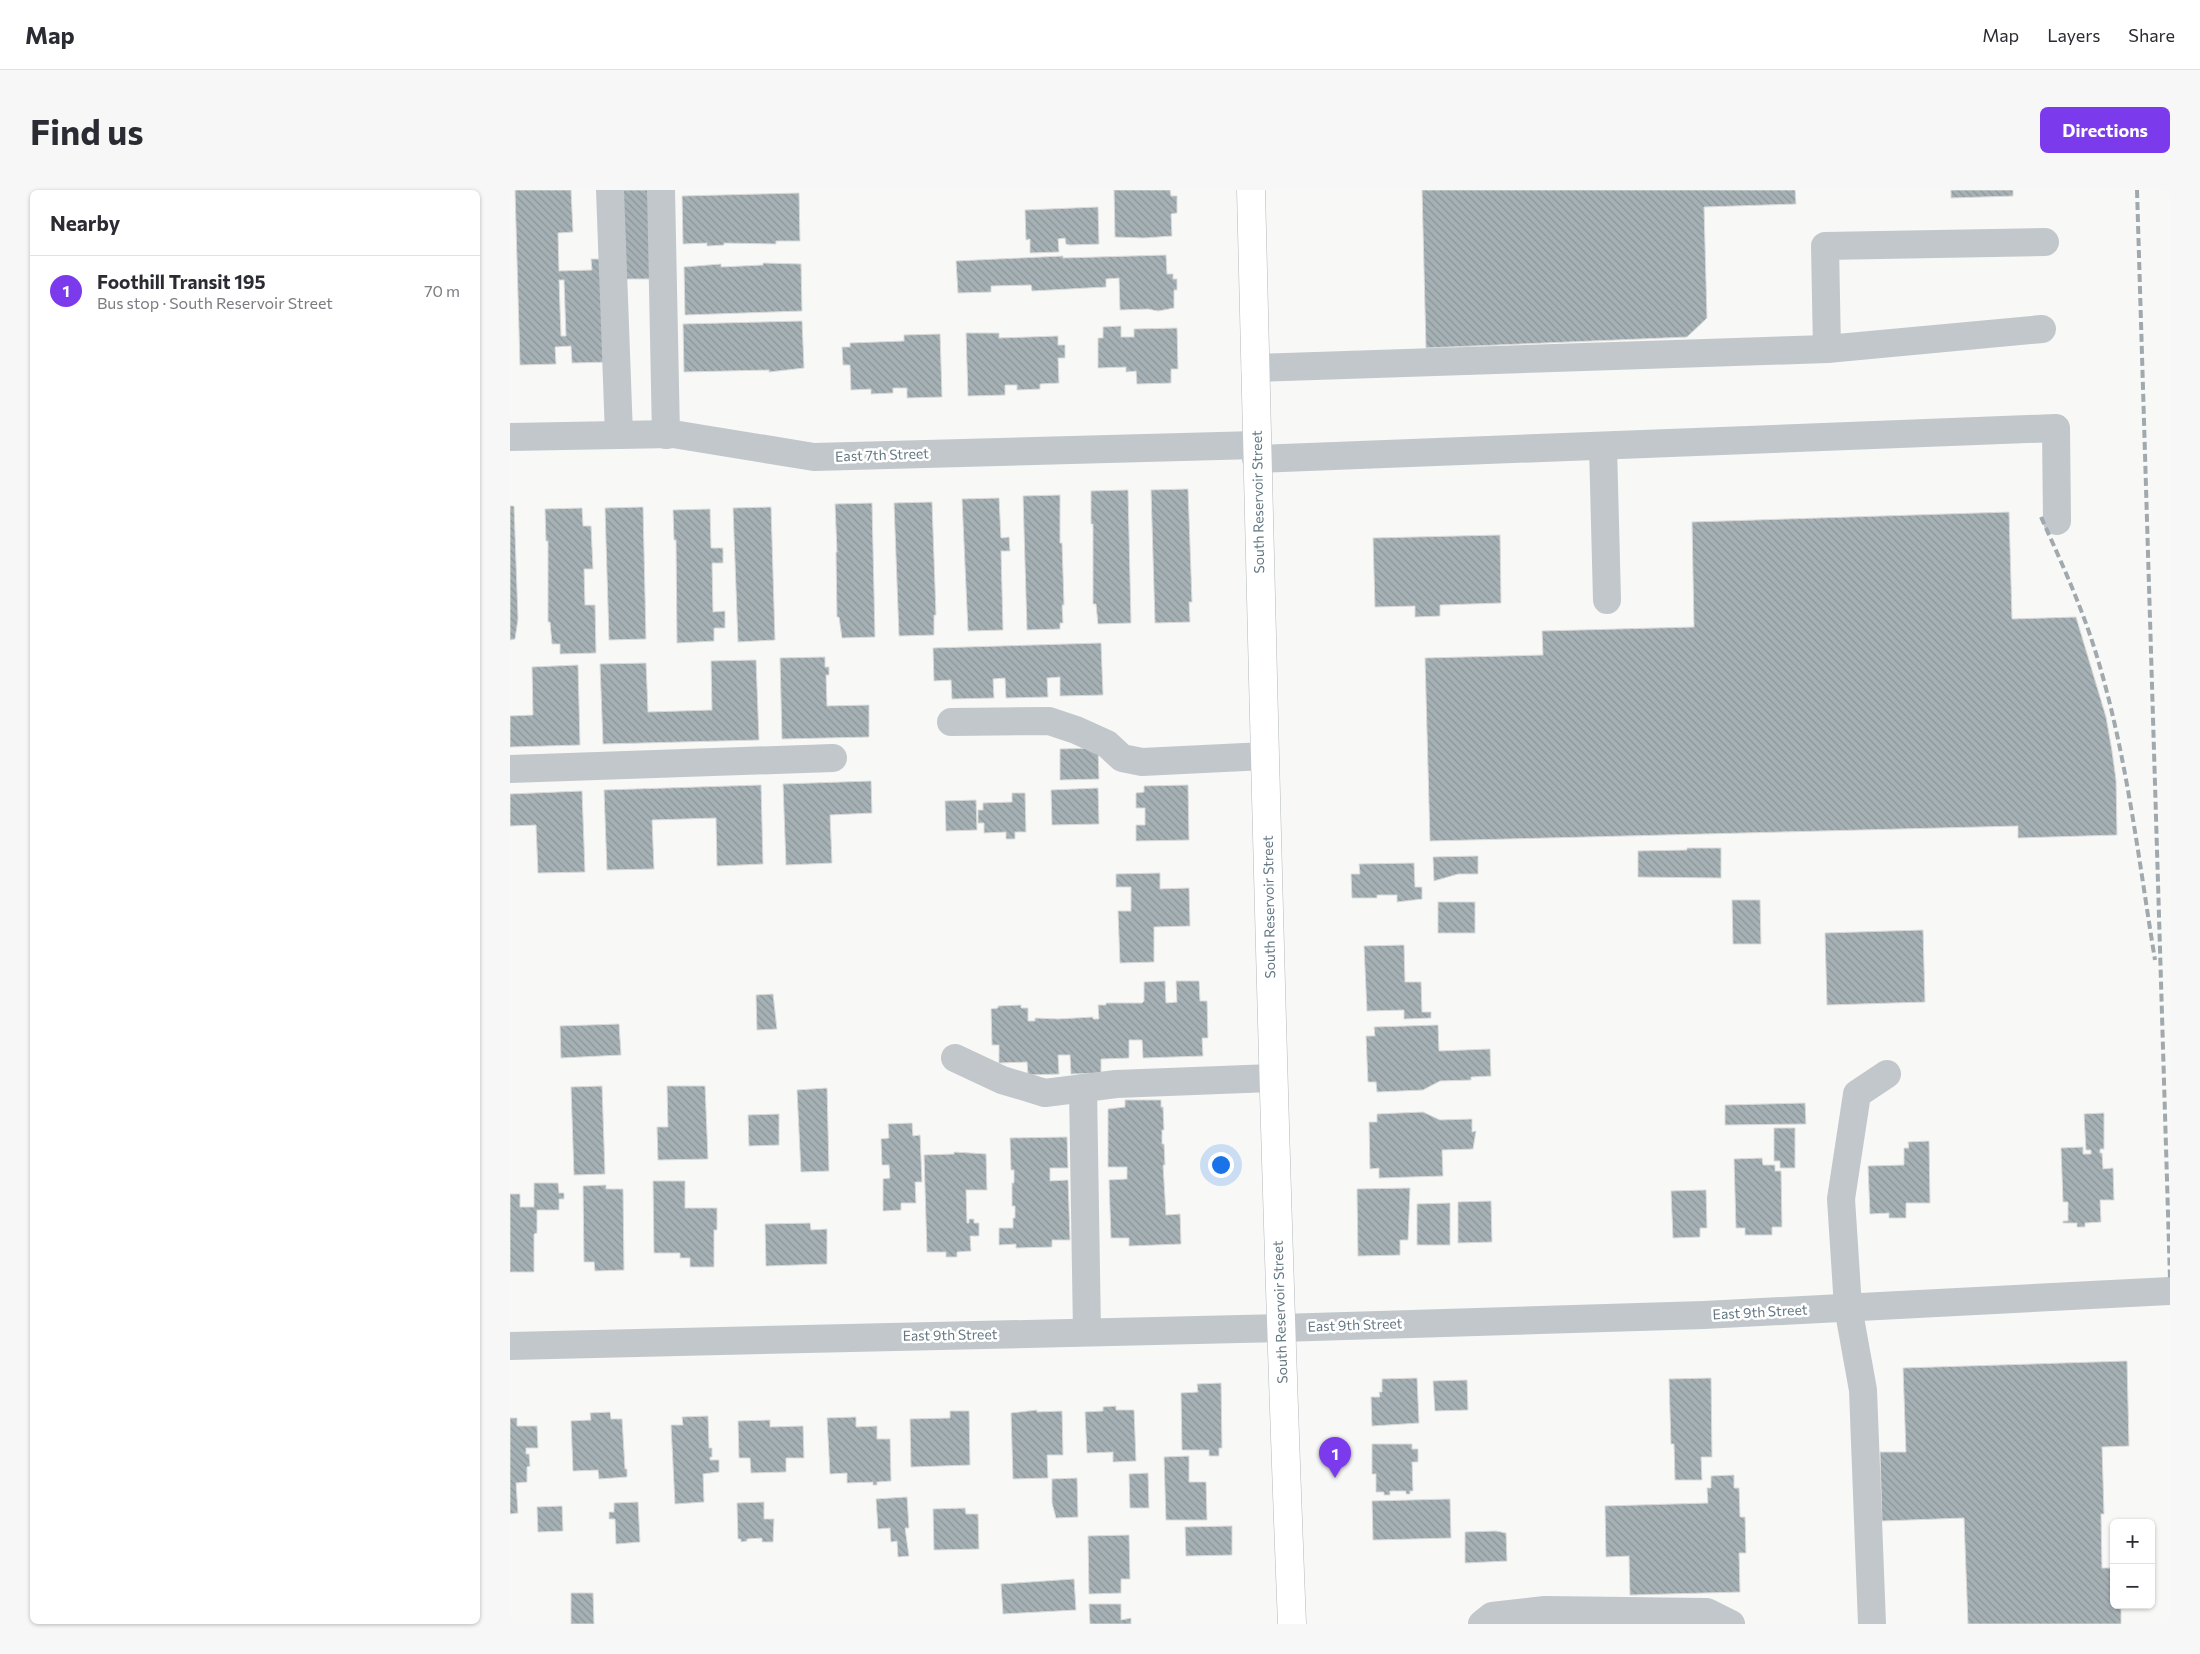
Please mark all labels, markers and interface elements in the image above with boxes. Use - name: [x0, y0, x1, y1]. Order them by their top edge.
- text: Map: [25, 20, 75, 49]
- text: Map: [1982, 24, 2019, 46]
- text: Layers: [2047, 24, 2100, 46]
- text: Share: [2128, 24, 2175, 46]
- button: Directions: [2040, 107, 2170, 153]
- text: Find us: [30, 109, 144, 152]
- text: Nearby: [50, 210, 120, 235]
- text: Foothill Transit 195: [97, 270, 266, 293]
- text: 1: [62, 281, 70, 300]
- text: 70 m: [424, 281, 460, 300]
- text: Bus stop · South Reservoir Street: [97, 293, 333, 312]
- street label: South Reservoir Street: [1248, 430, 1267, 574]
- street label: East 7th Street: [835, 444, 929, 465]
- street label: South Reservoir Street: [1259, 835, 1278, 979]
- your location: [1208, 1152, 1234, 1178]
- street label: South Reservoir Street: [1268, 1240, 1290, 1384]
- street label: East 9th Street: [1712, 1301, 1808, 1322]
- street label: East 9th Street: [1307, 1314, 1403, 1335]
- street label: East 9th Street: [902, 1325, 998, 1344]
- pin: 1: [1319, 1437, 1351, 1478]
- map controls: [2110, 1519, 2155, 1609]
- button: +: [2110, 1519, 2155, 1564]
- button: −: [2110, 1564, 2155, 1609]

